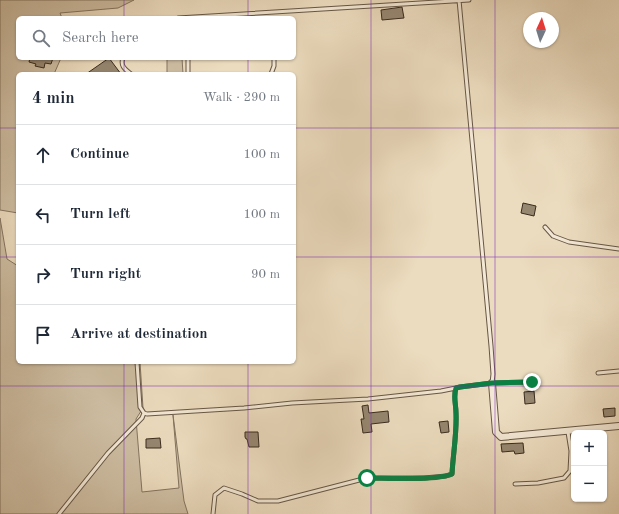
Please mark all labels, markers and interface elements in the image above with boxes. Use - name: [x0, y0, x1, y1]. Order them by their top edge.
- north arrow: [523, 12, 559, 48]
- search box: [16, 16, 296, 60]
- icon: search: [30, 27, 52, 49]
- text: Search here: [62, 31, 139, 46]
- text: 4 min: [32, 90, 75, 107]
- text: Walk · 290 m: [203, 91, 280, 104]
- icon: ahead: [32, 144, 54, 166]
- text: Continue: [70, 147, 129, 162]
- text: 100 m: [243, 148, 280, 161]
- icon: left: [32, 204, 54, 226]
- text: Turn left: [70, 207, 130, 222]
- text: 100 m: [243, 208, 280, 221]
- icon: right: [32, 264, 54, 286]
- text: Turn right: [70, 267, 141, 282]
- text: 90 m: [251, 268, 280, 281]
- icon: arrive: [32, 324, 54, 346]
- text: Arrive at destination: [70, 327, 208, 342]
- route end: [523, 373, 541, 391]
- map controls: [571, 430, 607, 502]
- button: +: [571, 430, 607, 466]
- button: −: [571, 466, 607, 502]
- route start: [358, 469, 376, 487]

